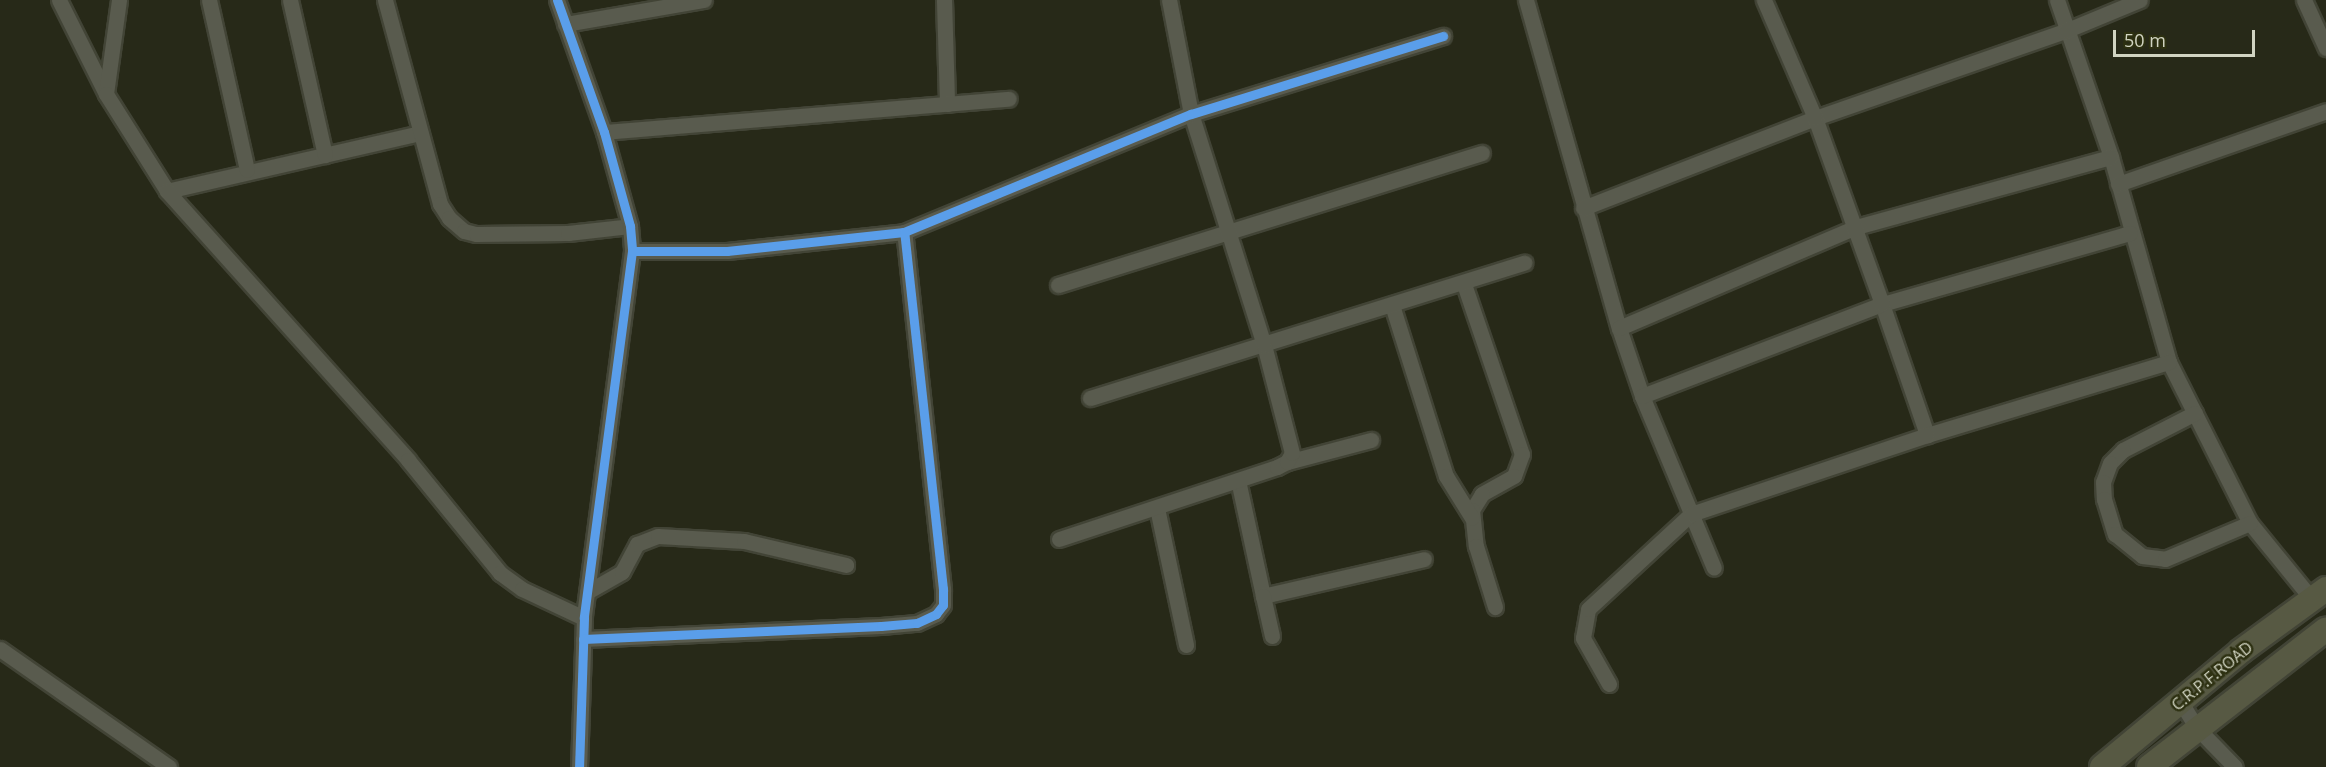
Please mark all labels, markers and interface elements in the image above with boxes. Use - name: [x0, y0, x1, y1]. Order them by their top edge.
- scale bar: [2116, 18, 2258, 56]
- text: 50 m: [2124, 28, 2166, 52]
- street label: C.R.P.F.ROAD: [2168, 637, 2256, 715]

